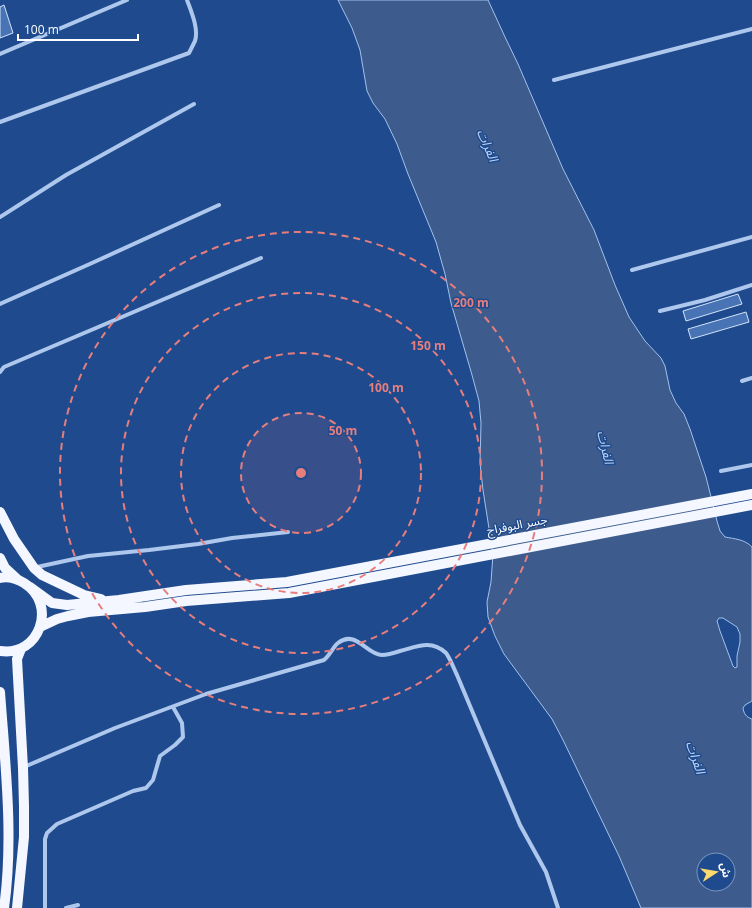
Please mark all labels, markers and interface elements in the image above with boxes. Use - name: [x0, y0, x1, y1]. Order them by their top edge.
- scale bar: [18, 16, 138, 42]
- text: 100 m: [24, 21, 59, 38]
- water label: الفرات: [473, 126, 504, 166]
- text: 200 m: [453, 294, 489, 311]
- text: 150 m: [410, 337, 446, 354]
- text: 100 m: [368, 379, 404, 396]
- text: 50 m: [329, 422, 357, 439]
- water label: الفرات: [593, 429, 619, 467]
- centre of rings: [294, 466, 308, 480]
- street label: جسر البوفراج: [485, 510, 549, 540]
- water label: الفرات: [682, 738, 711, 778]
- north arrow: [696, 852, 736, 892]
- text: ش: [717, 861, 735, 879]

